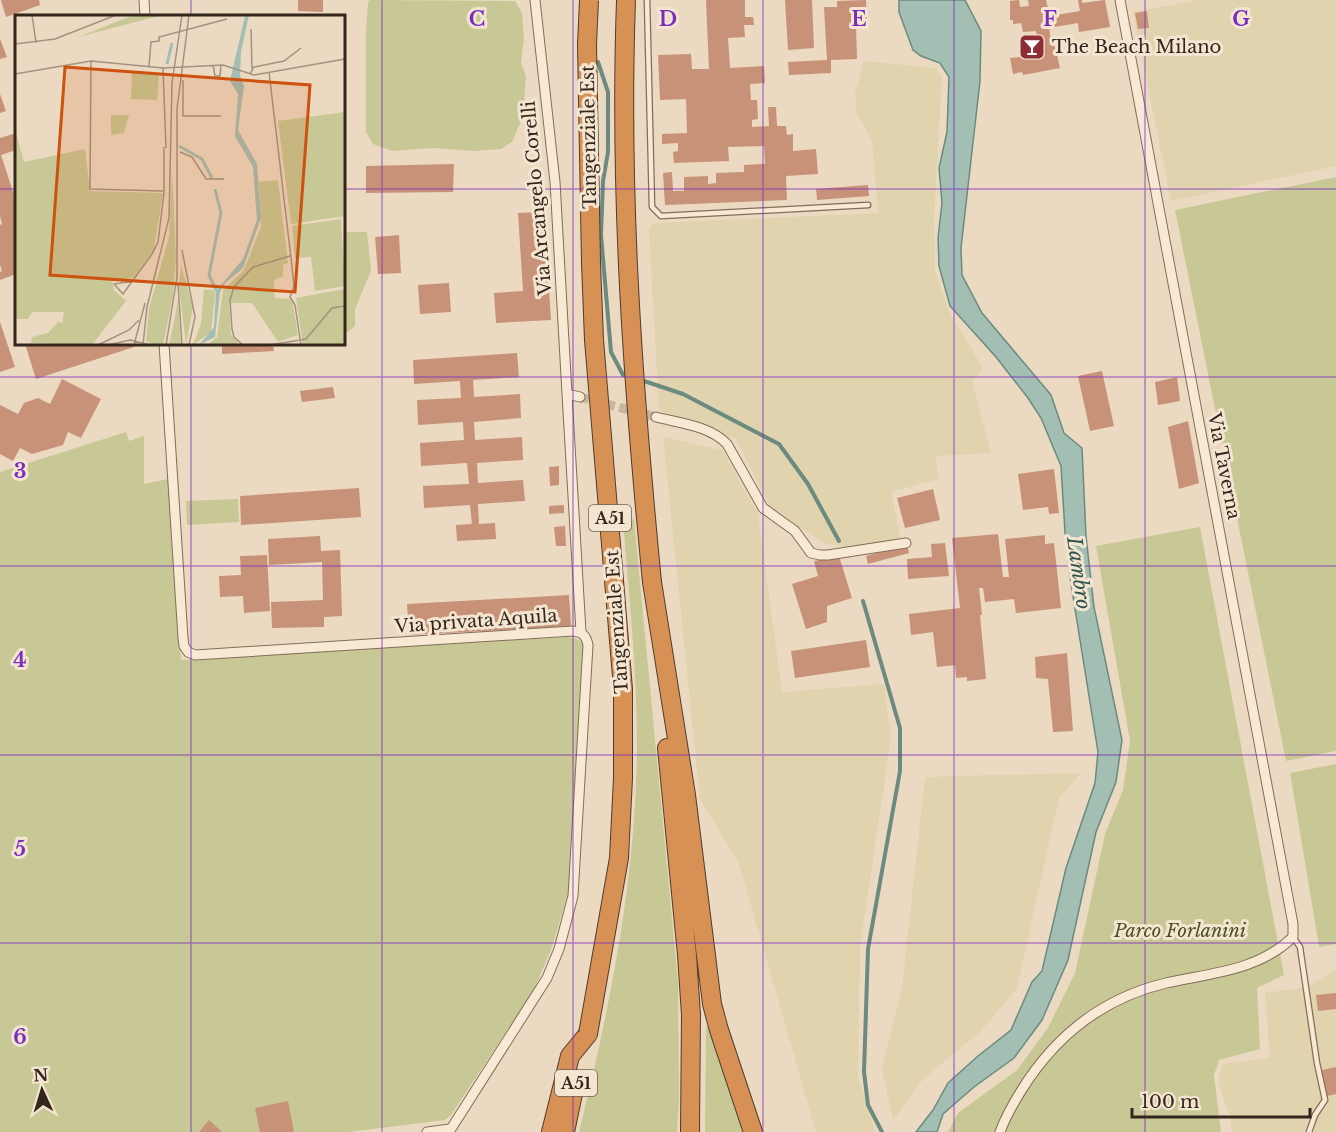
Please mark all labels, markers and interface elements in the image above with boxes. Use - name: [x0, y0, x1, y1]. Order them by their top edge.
- text: C: [469, 7, 485, 31]
- text: D: [659, 7, 677, 31]
- text: E: [851, 7, 867, 31]
- text: F: [1043, 7, 1057, 31]
- text: G: [1232, 7, 1250, 31]
- inset map: [15, 15, 345, 345]
- bar icon: The Beach Milano: [1017, 32, 1047, 62]
- place label: The Beach Milano: [1052, 36, 1221, 58]
- street label: Tangenziale Est: [577, 65, 601, 209]
- street label: Via Arcangelo Corelli: [518, 100, 557, 297]
- street label: Via Taverna: [1203, 410, 1245, 521]
- text: 3: [14, 459, 26, 483]
- road number: A51: [589, 505, 631, 531]
- water label: Lambro: [1062, 534, 1096, 611]
- street label: Tangenziale Est: [601, 549, 633, 695]
- street label: Via privata Aquila: [393, 604, 558, 638]
- text: 4: [13, 648, 27, 672]
- text: 5: [14, 837, 26, 861]
- park label: Parco Forlanini: [1113, 920, 1247, 942]
- text: 6: [13, 1025, 27, 1049]
- north arrow: [12, 1060, 72, 1120]
- text: N: [33, 1065, 49, 1086]
- road number: A51: [555, 1070, 597, 1096]
- scale bar: [1132, 1081, 1310, 1119]
- text: 100 m: [1141, 1091, 1199, 1113]

